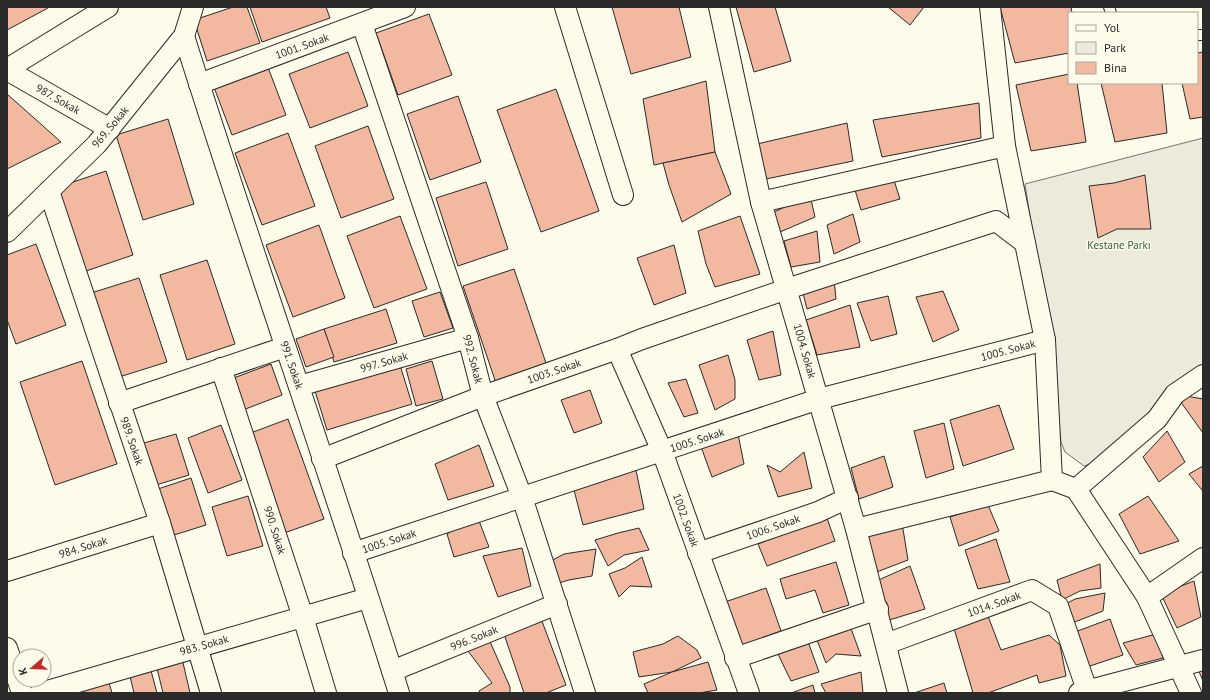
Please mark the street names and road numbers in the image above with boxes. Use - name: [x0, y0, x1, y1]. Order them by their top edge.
- street label: 1001. Sokak: [273, 30, 331, 62]
- street label: 987. Sokak: [33, 81, 83, 118]
- street label: 969. Sokak: [89, 103, 132, 151]
- street label: 1004. Sokak: [791, 322, 820, 381]
- street label: 992. Sokak: [460, 333, 486, 386]
- street label: 1005. Sokak: [979, 336, 1038, 364]
- street label: 991. Sokak: [277, 339, 307, 392]
- street label: 997. Sokak: [359, 348, 410, 375]
- street label: 1003. Sokak: [525, 355, 584, 387]
- street label: 989. Sokak: [117, 415, 147, 468]
- street label: 1005. Sokak: [668, 424, 727, 455]
- street label: 1002. Sokak: [670, 491, 702, 549]
- street label: 990. Sokak: [261, 504, 290, 557]
- street label: 1006. Sokak: [744, 511, 803, 543]
- street label: 1005. Sokak: [360, 525, 419, 556]
- street label: 984. Sokak: [57, 533, 110, 561]
- street label: 1014. Sokak: [965, 588, 1023, 620]
- street label: 996. Sokak: [448, 622, 501, 654]
- street label: 983. Sokak: [178, 631, 231, 659]

